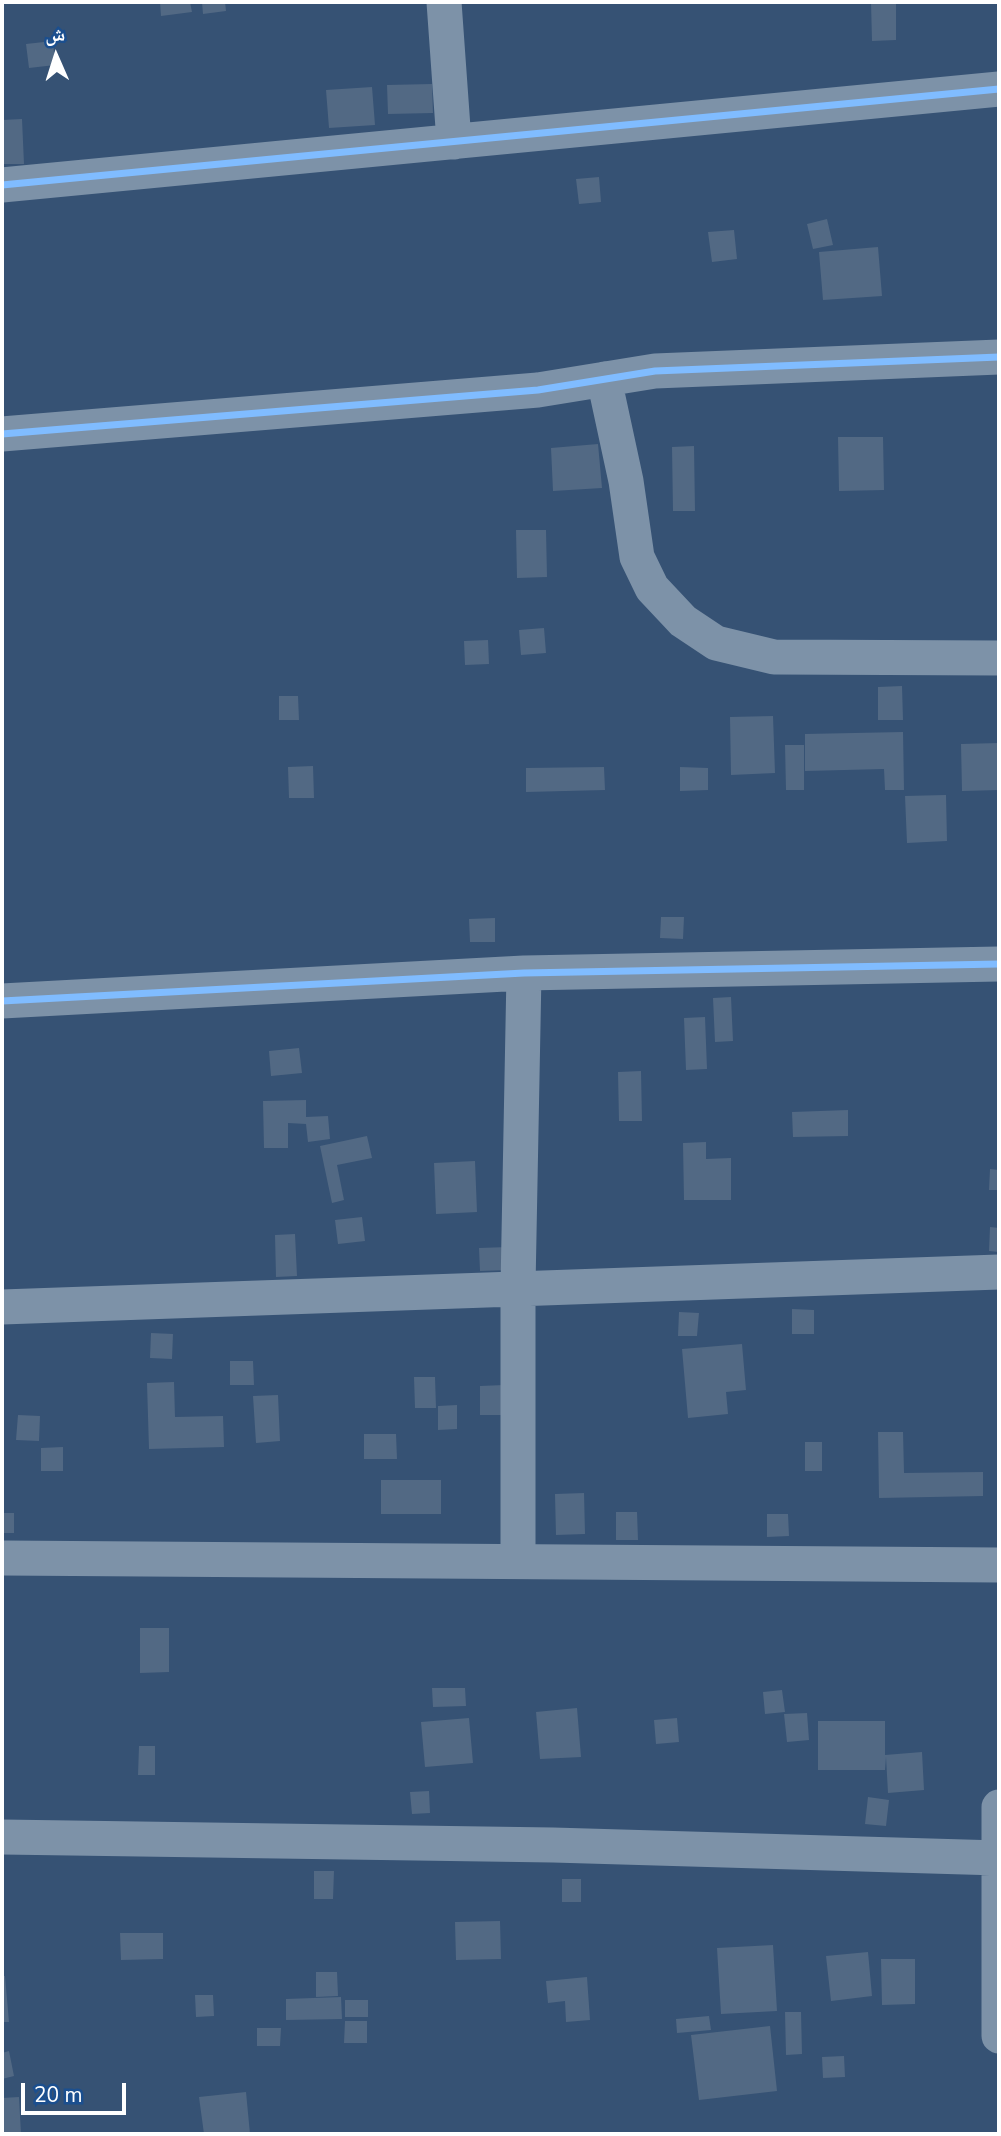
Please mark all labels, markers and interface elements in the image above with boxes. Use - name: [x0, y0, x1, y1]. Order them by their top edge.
- north arrow: [21, 21, 91, 91]
- text: ش: [44, 22, 66, 49]
- scale bar: [24, 2070, 130, 2114]
- text: 20 m: [34, 2081, 83, 2109]

